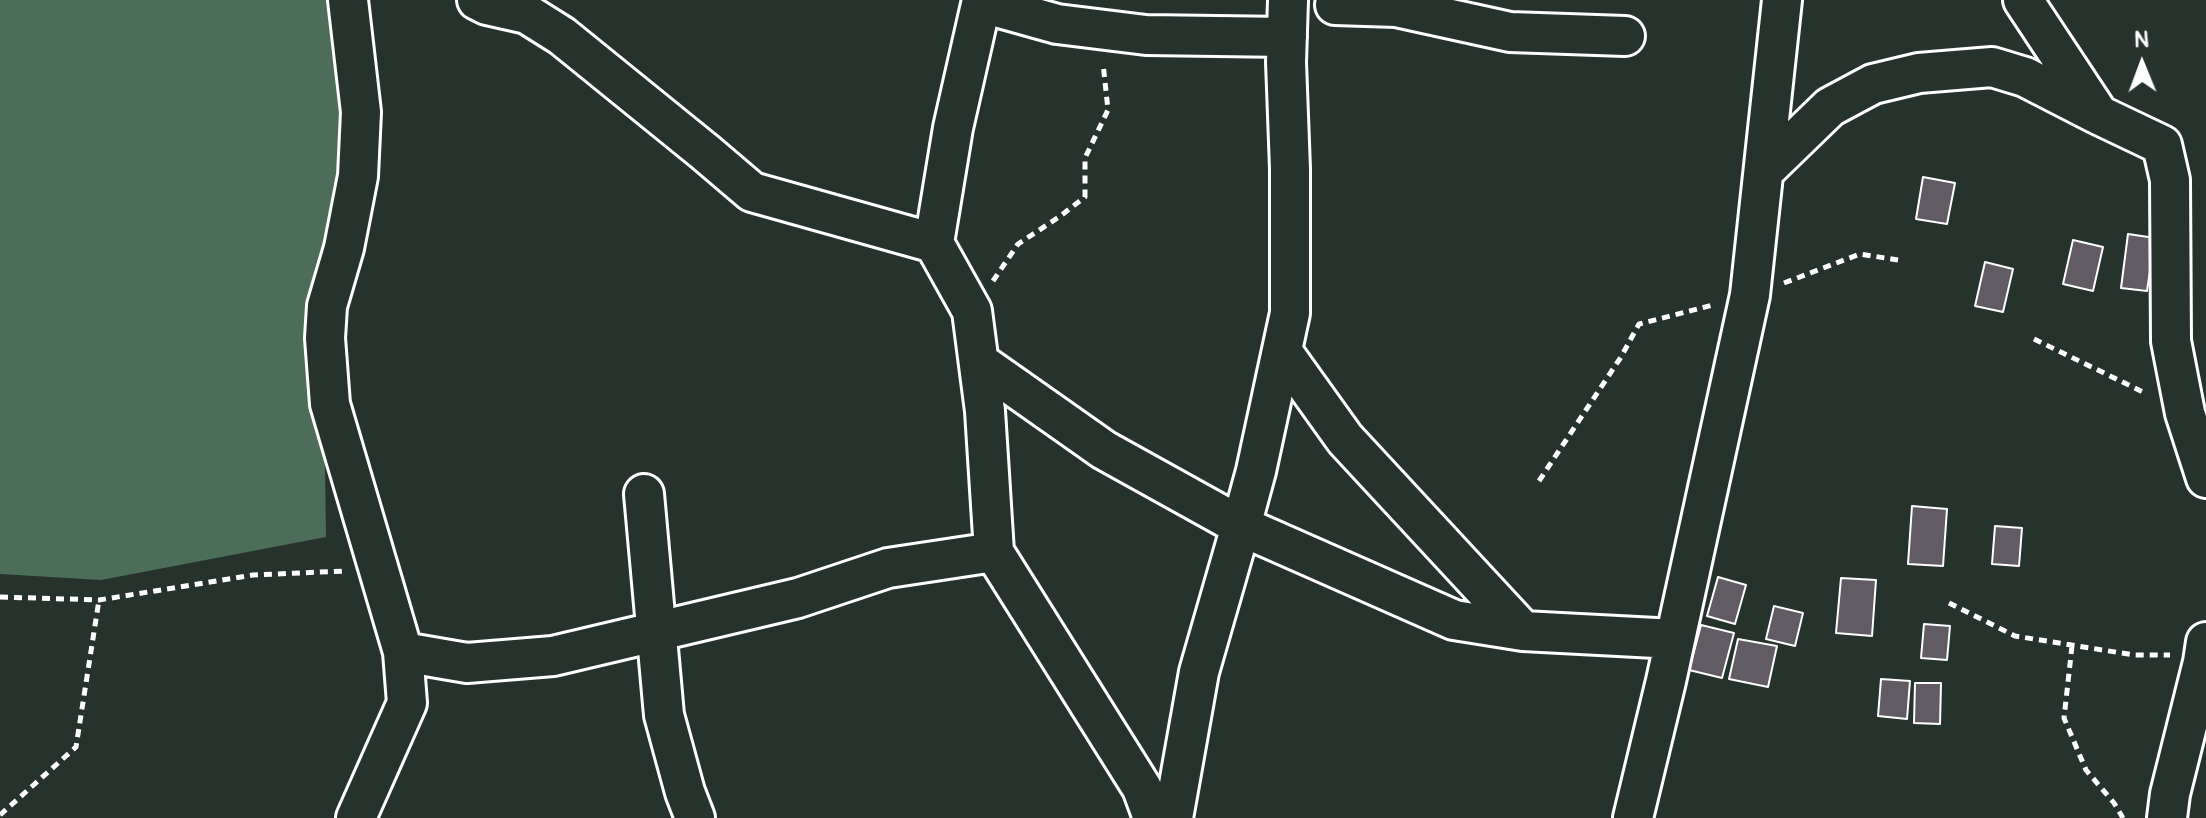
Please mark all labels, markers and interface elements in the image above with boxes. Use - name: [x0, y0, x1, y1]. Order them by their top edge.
- north arrow: [2102, 24, 2182, 104]
- text: N: [2134, 26, 2149, 54]

